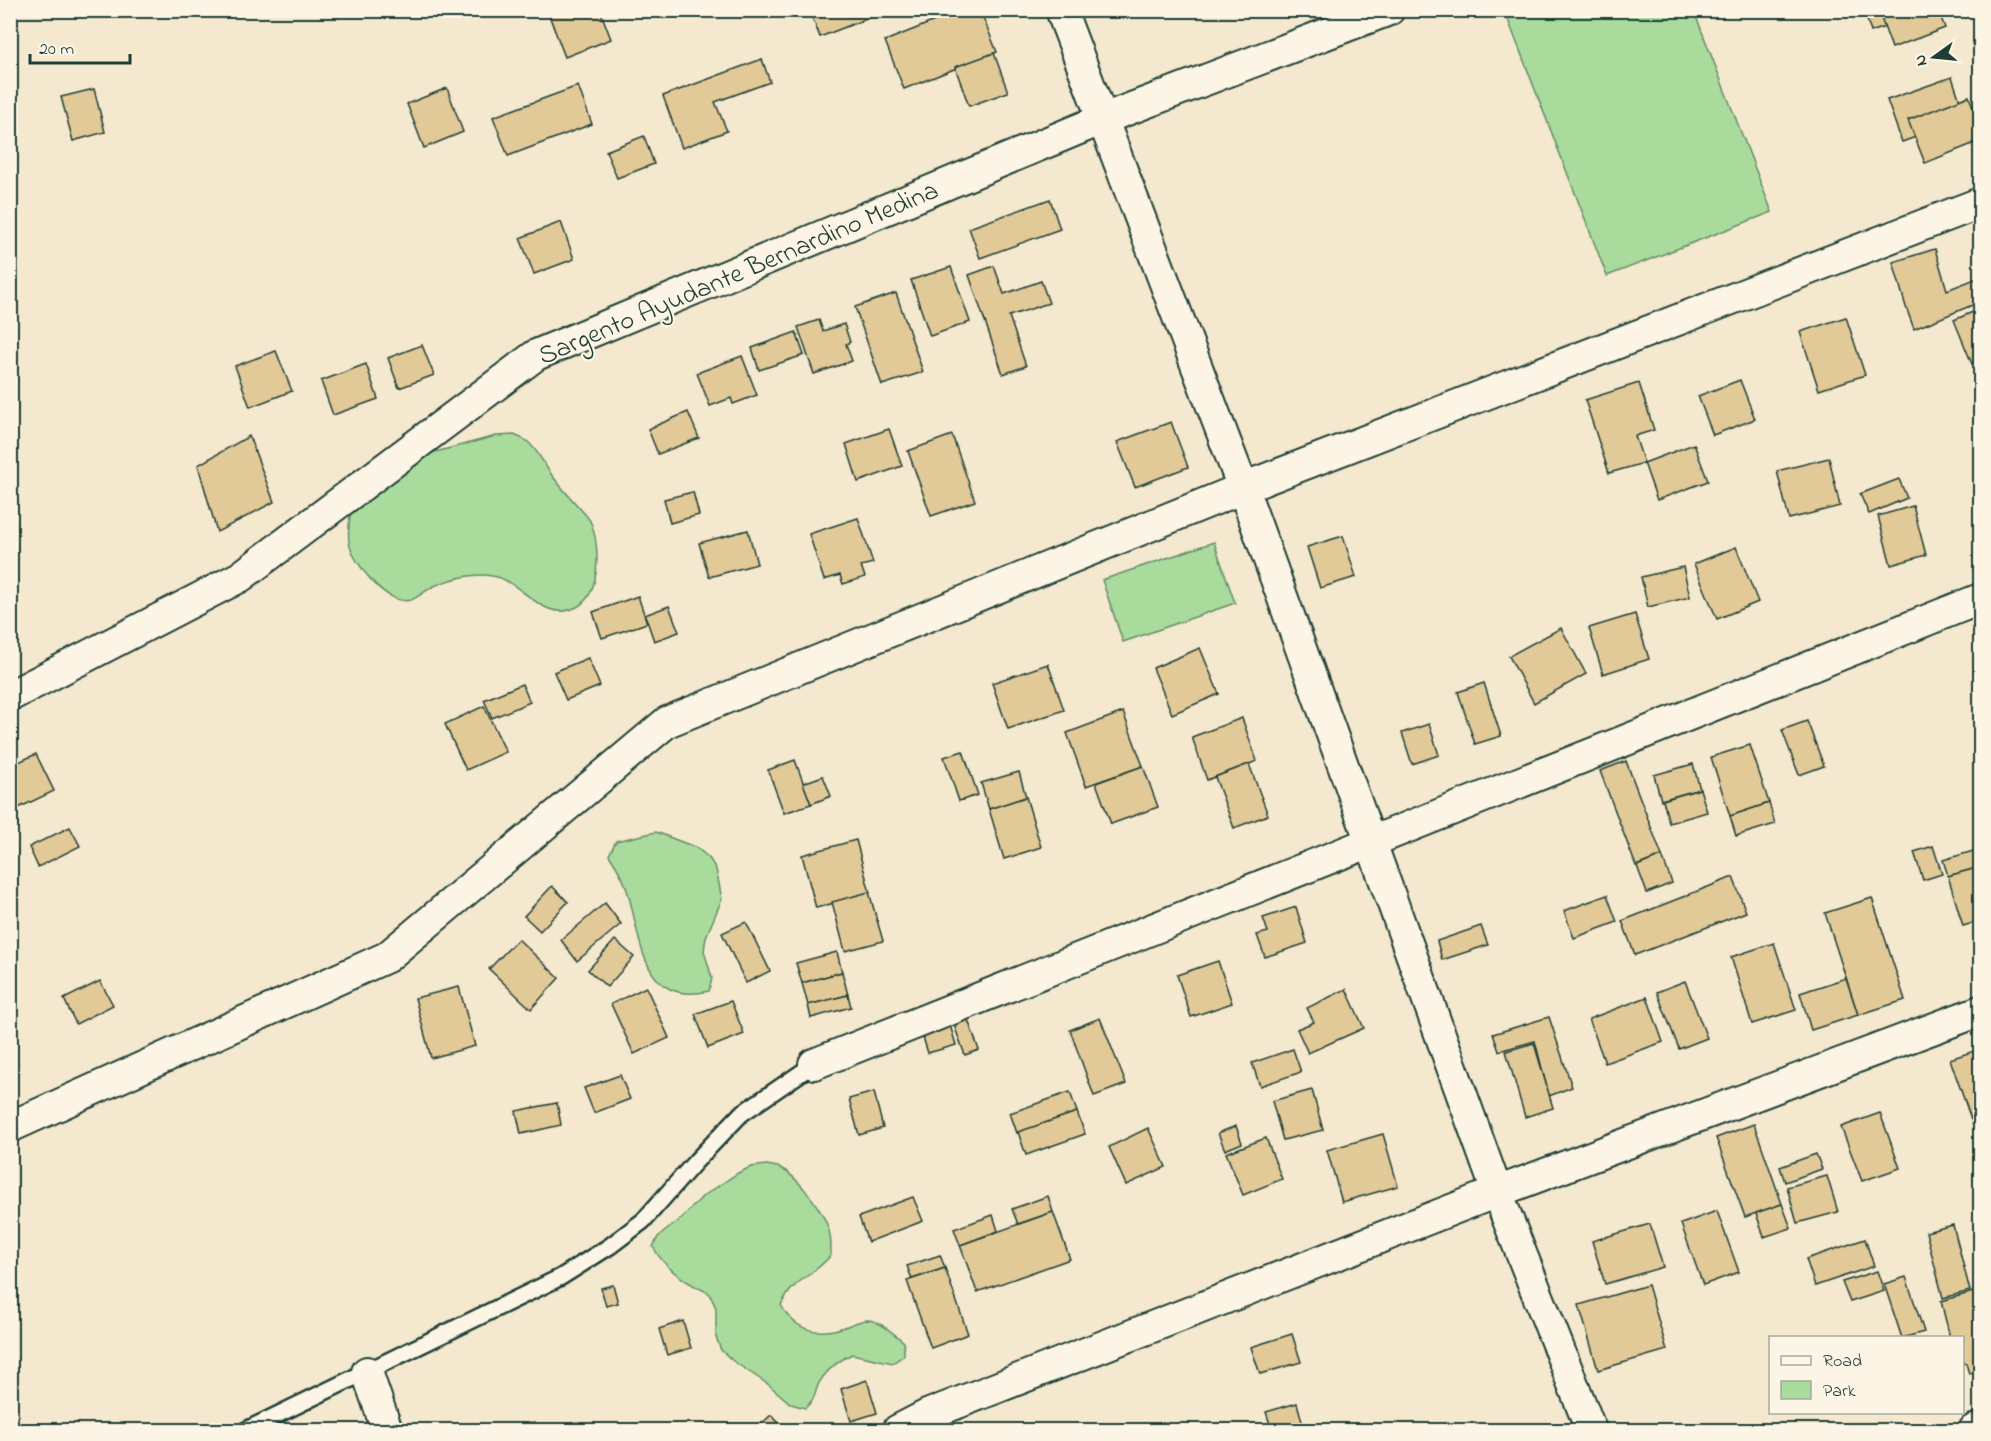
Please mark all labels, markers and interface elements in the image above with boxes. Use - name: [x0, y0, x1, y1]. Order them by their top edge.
- scale bar: [30, 27, 130, 65]
- north arrow: [1904, 27, 1964, 87]
- text: 20 m: [39, 37, 74, 63]
- text: N: [1908, 52, 1934, 69]
- street label: Sargento Ayudante Bernardino Medina: [533, 172, 945, 376]
- legend: [1769, 1336, 1964, 1414]
- text: Road: [1823, 1349, 1862, 1375]
- text: Park: [1823, 1379, 1856, 1405]

